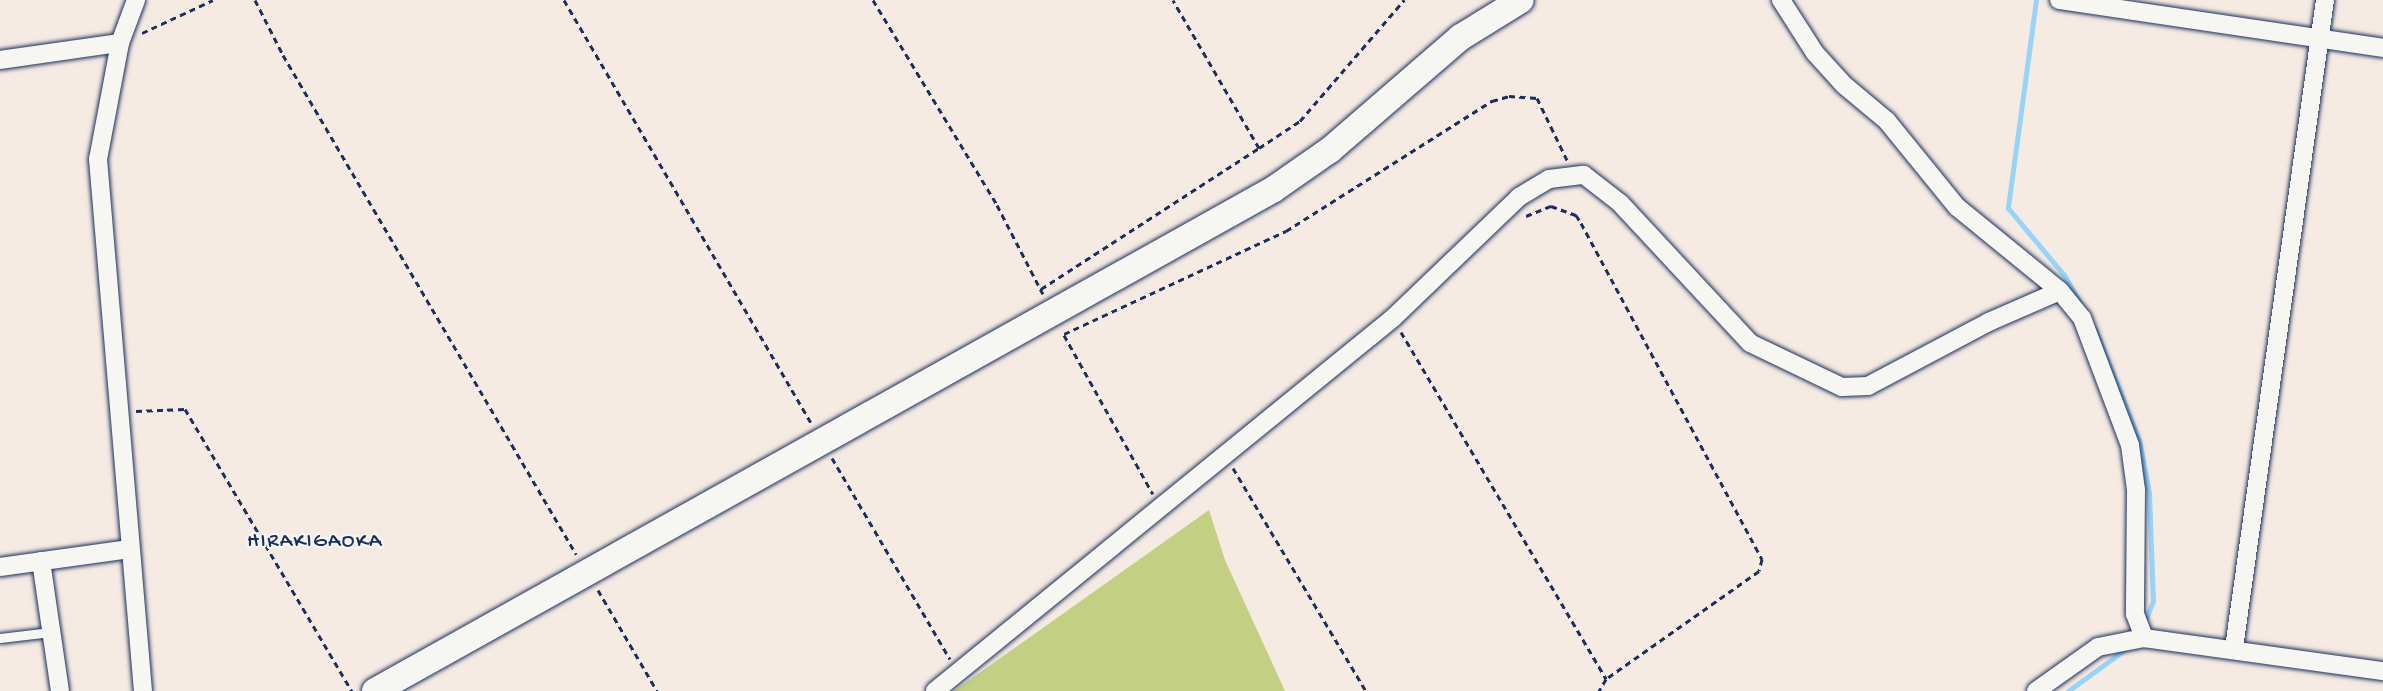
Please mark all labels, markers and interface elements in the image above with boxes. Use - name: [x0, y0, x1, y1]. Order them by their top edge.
- district label: HIRAKIGAOKA: [247, 530, 383, 556]

